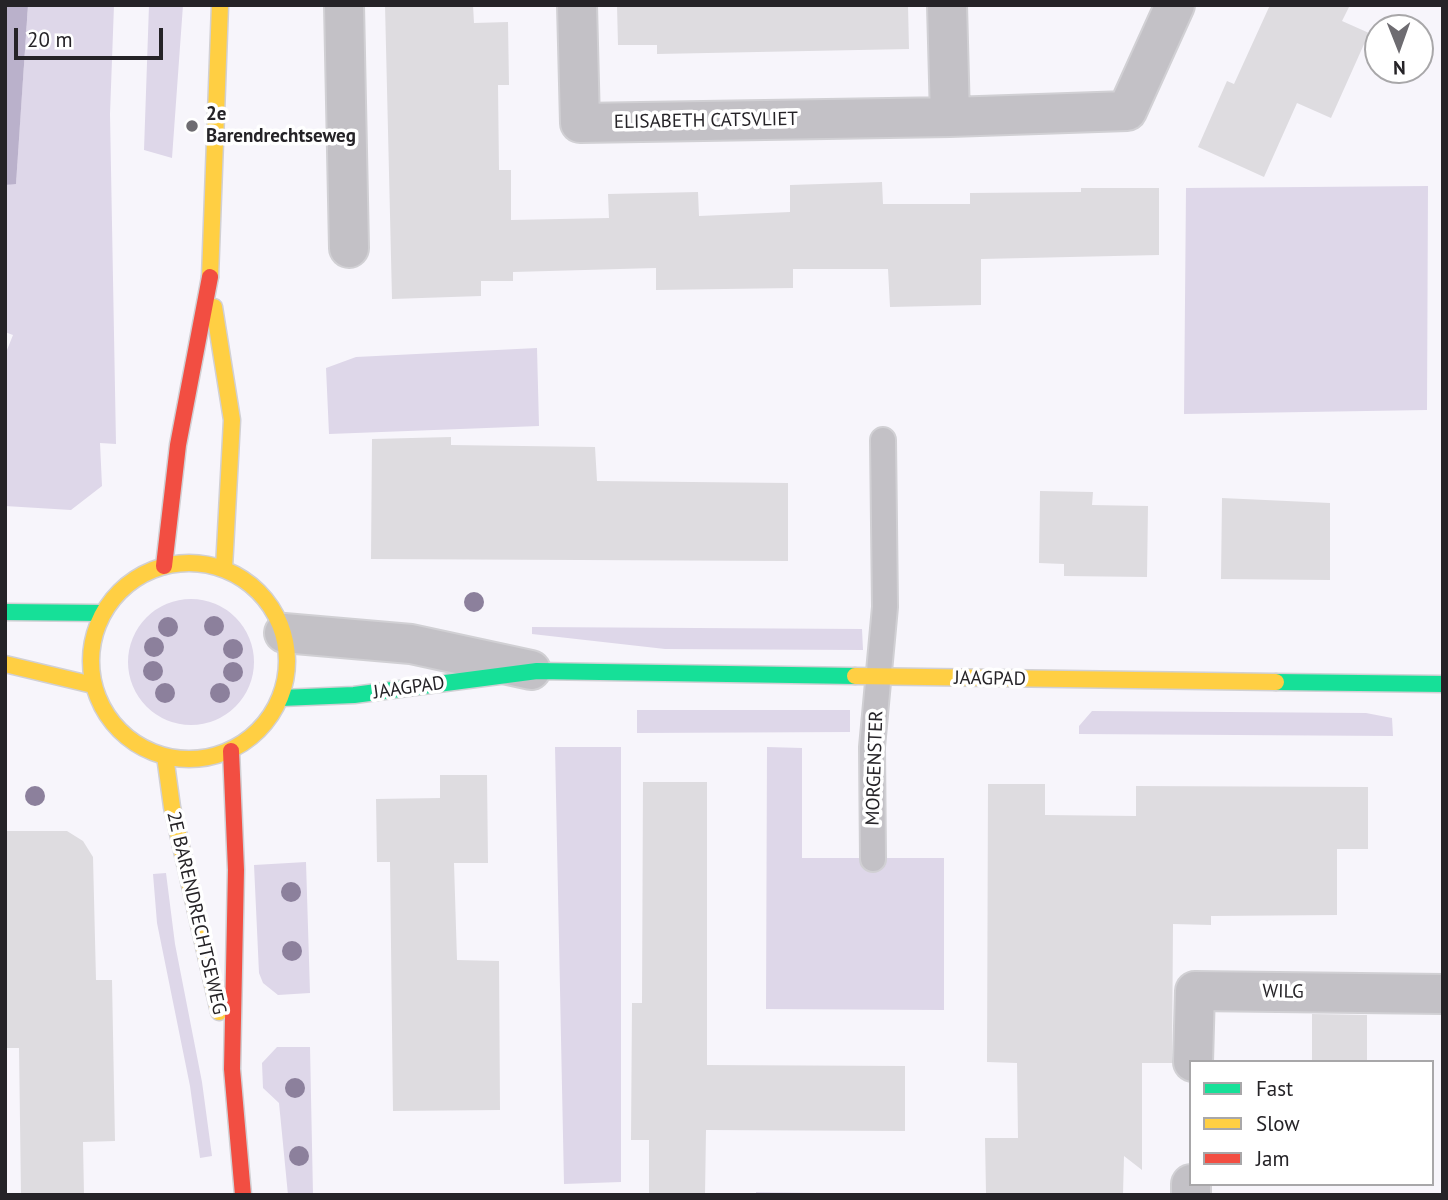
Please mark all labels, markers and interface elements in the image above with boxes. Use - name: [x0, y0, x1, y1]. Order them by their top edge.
- scale bar: [18, 14, 166, 58]
- north arrow: [1364, 14, 1434, 84]
- text: 20 m: [27, 26, 73, 53]
- text: N: [1393, 56, 1406, 80]
- place label: 2e Barendrechtseweg: [206, 104, 356, 148]
- street label: ELISABETH CATSVLIET: [614, 108, 798, 134]
- marker: 2e Barendrechtseweg: [184, 118, 200, 134]
- street label: JAAGPAD: [954, 667, 1026, 691]
- street label: JAAGPAD: [372, 672, 446, 704]
- street label: MORGENSTER: [862, 710, 888, 826]
- street label: 2E BARENDRECHTSEWEG: [161, 809, 231, 1017]
- street label: WILG: [1262, 980, 1304, 1004]
- legend: [1189, 1060, 1434, 1186]
- text: Fast: [1256, 1075, 1293, 1102]
- text: Slow: [1256, 1110, 1300, 1137]
- text: Jam: [1256, 1145, 1290, 1172]

